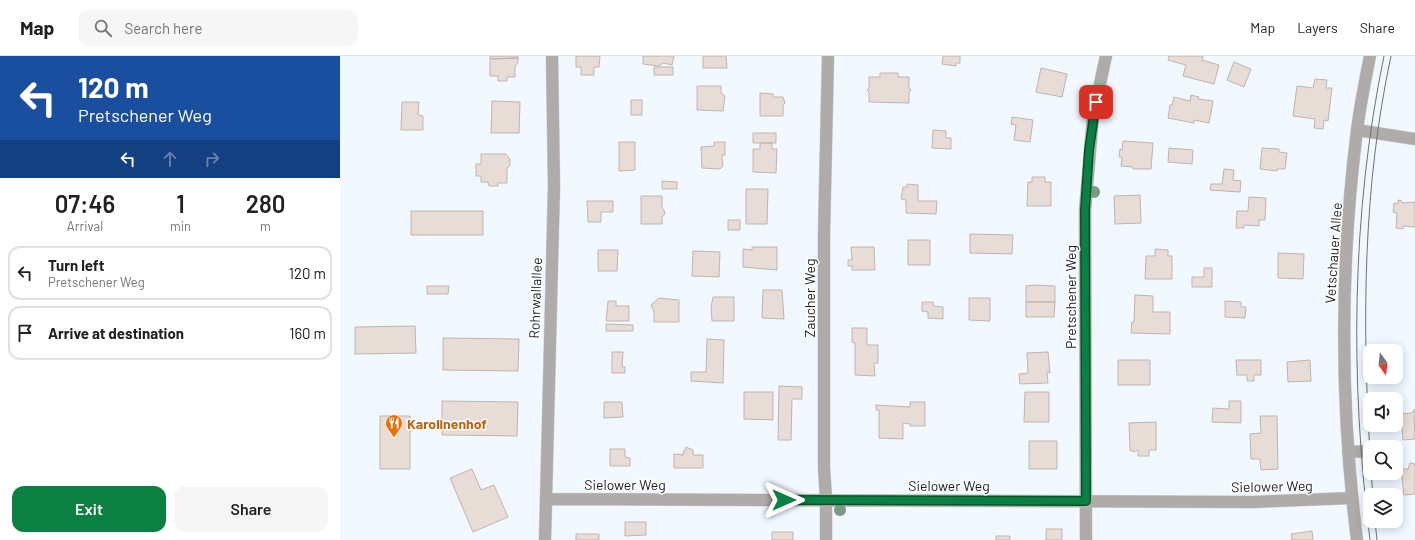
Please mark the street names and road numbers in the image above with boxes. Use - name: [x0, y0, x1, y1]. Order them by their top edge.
- street label: Vetschauer Allee: [1321, 202, 1345, 304]
- street label: Pretschener Weg: [1062, 245, 1079, 349]
- street label: Rohrwallallee: [525, 257, 545, 339]
- street label: Zaucher Weg: [801, 259, 818, 338]
- street label: Sielower Weg: [584, 476, 666, 493]
- street label: Sielower Weg: [908, 477, 990, 494]
- street label: Sielower Weg: [1231, 477, 1313, 495]

